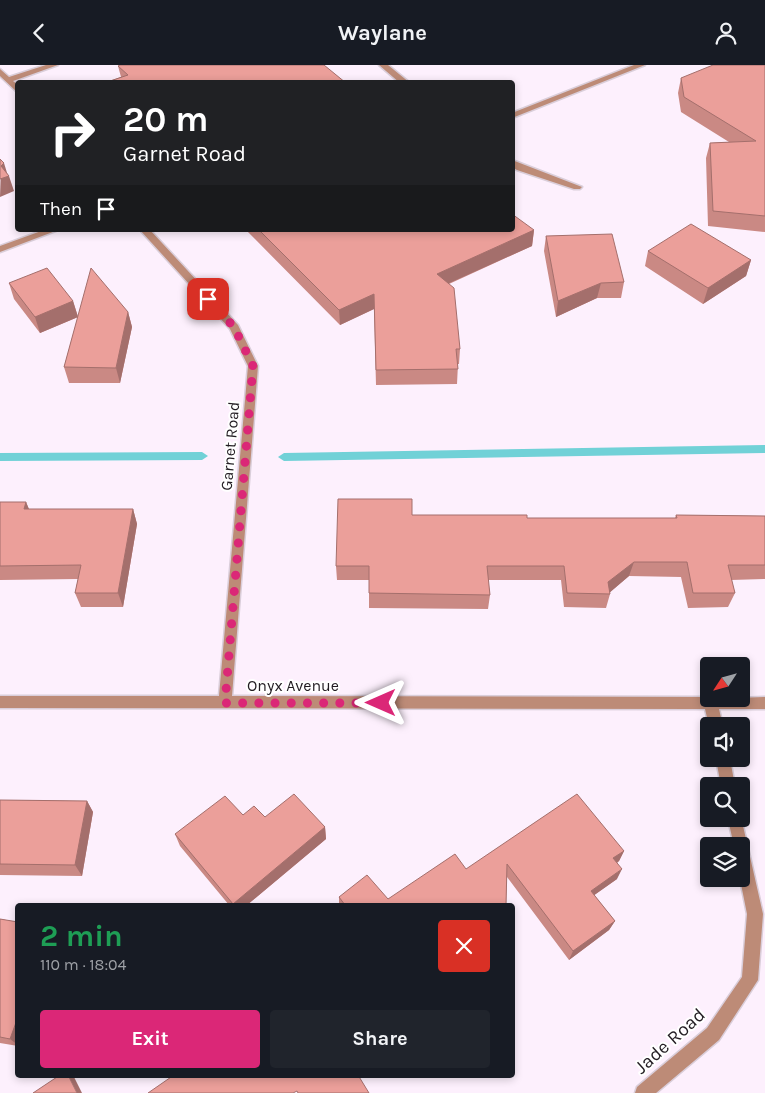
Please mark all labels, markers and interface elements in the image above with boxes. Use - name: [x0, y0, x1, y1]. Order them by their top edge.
- icon: back: [25, 19, 53, 47]
- icon: person: [712, 19, 740, 47]
- text: Waylane: [338, 20, 427, 46]
- text: 20 m: [123, 99, 208, 140]
- icon: right: [40, 100, 105, 165]
- text: Garnet Road: [123, 141, 246, 167]
- icon: arrive: [92, 195, 120, 223]
- text: Then: [40, 198, 82, 220]
- pin: [187, 278, 229, 320]
- icon: arrive: [194, 285, 222, 313]
- street label: Garnet Road: [217, 401, 243, 491]
- north arrow: [700, 657, 750, 707]
- map controls: [700, 657, 750, 887]
- street label: Onyx Avenue: [247, 676, 339, 695]
- position arrow: [354, 676, 406, 728]
- button: sound: [700, 717, 750, 767]
- button: search: [700, 777, 750, 827]
- button: layers: [700, 837, 750, 887]
- text: 2 min: [40, 918, 123, 954]
- button: close: [438, 920, 490, 972]
- text: 110 m · 18:04: [40, 955, 127, 974]
- street label: Jade Road: [630, 1004, 710, 1078]
- button: Exit: [40, 1010, 260, 1068]
- button: Share: [270, 1010, 490, 1068]

